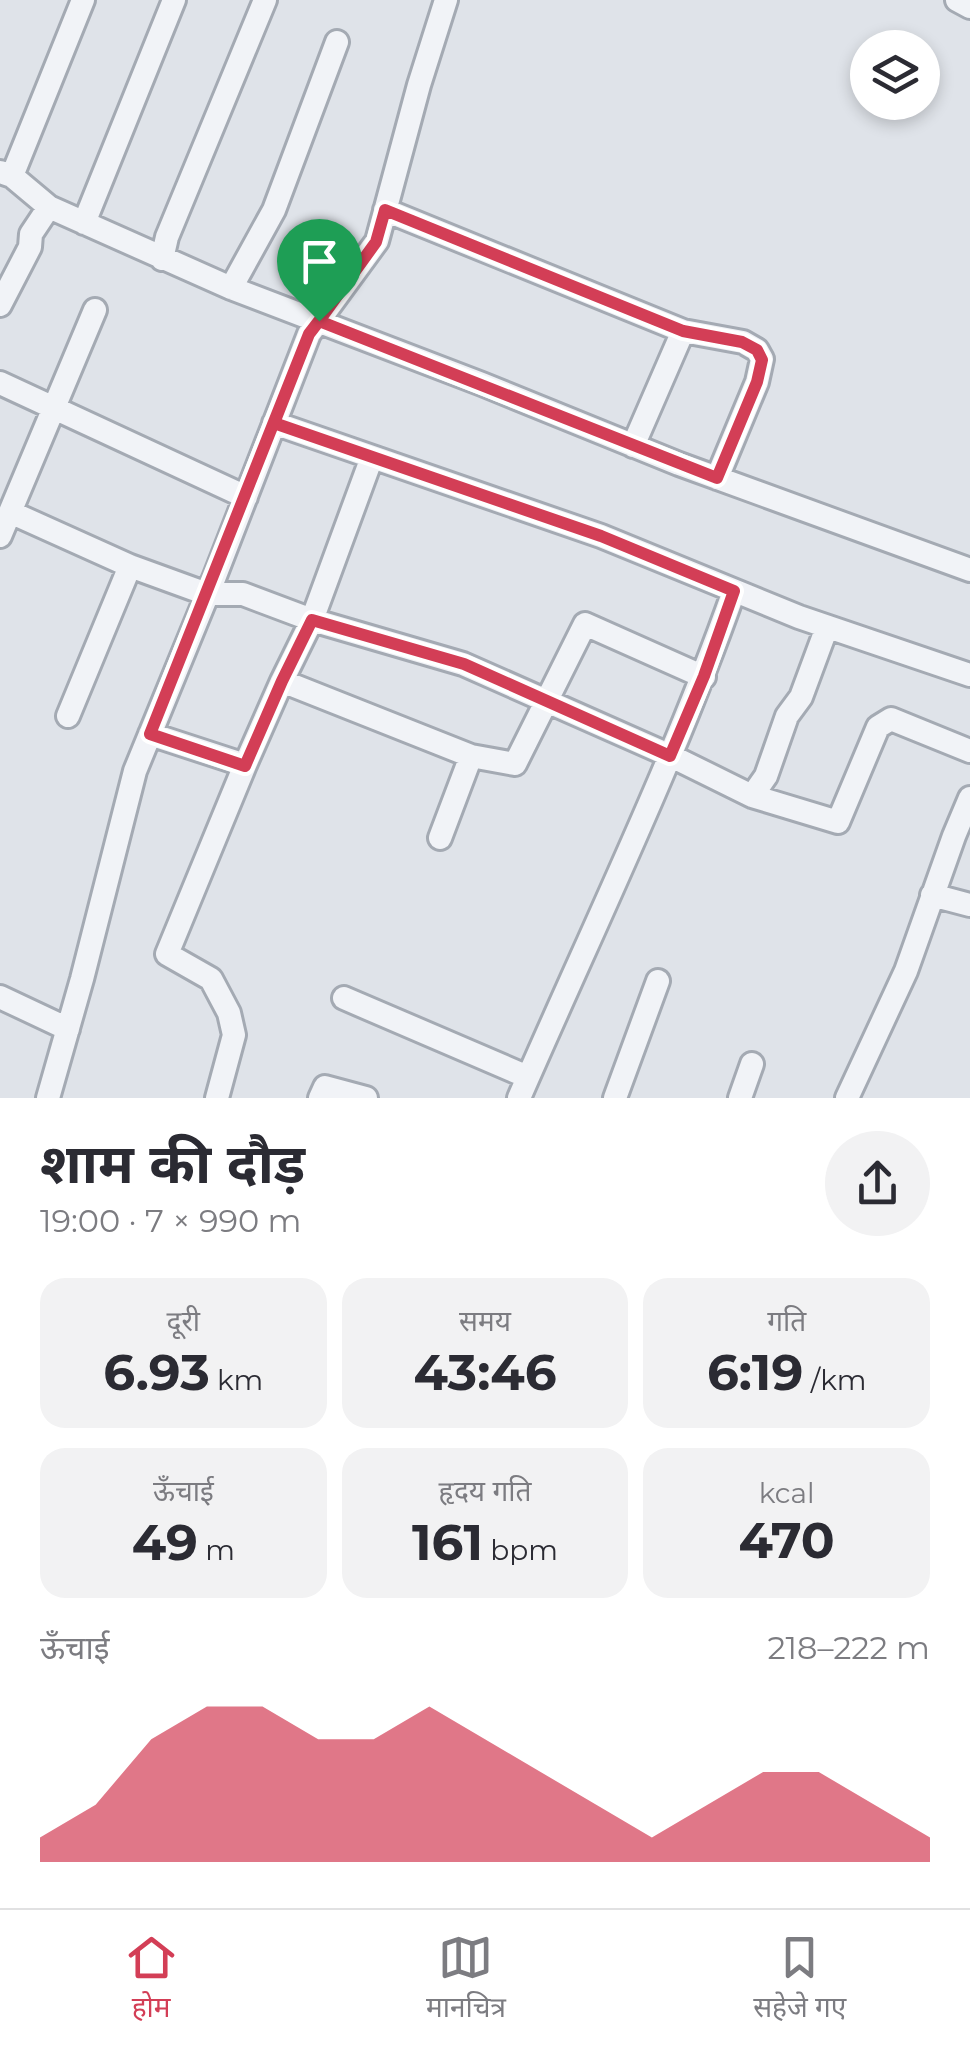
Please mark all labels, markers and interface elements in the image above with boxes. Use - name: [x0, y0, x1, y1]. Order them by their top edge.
- map controls: [850, 30, 940, 120]
- button: layers: [850, 30, 940, 120]
- pin: [277, 219, 362, 322]
- icon: arrive: [292, 234, 347, 289]
- text: शाम की दौड़: [40, 1130, 305, 1197]
- button: share: [825, 1131, 930, 1236]
- text: 19:00 · 7 × 990 m: [40, 1201, 302, 1240]
- text: दूरी: [167, 1304, 200, 1338]
- text: समय: [459, 1304, 511, 1338]
- text: गति: [767, 1304, 806, 1338]
- text: 6.93: [103, 1342, 210, 1403]
- text: 43:46: [413, 1342, 557, 1403]
- text: 6:19: [707, 1342, 803, 1403]
- text: km: [210, 1363, 263, 1397]
- text: /km: [803, 1363, 866, 1397]
- text: ऊँचाई: [153, 1474, 214, 1508]
- text: हृदय गति: [439, 1474, 531, 1508]
- text: kcal: [759, 1476, 815, 1510]
- text: 470: [738, 1510, 835, 1571]
- text: 49: [132, 1512, 198, 1573]
- text: 161: [412, 1512, 483, 1573]
- text: m: [198, 1533, 235, 1567]
- text: bpm: [483, 1533, 558, 1567]
- text: ऊँचाई: [40, 1628, 109, 1667]
- text: 218–222 m: [767, 1628, 930, 1667]
- tab: होम: [124, 1930, 179, 2028]
- tab: मानचित्र: [426, 1930, 506, 2028]
- tab: सहेजे गए: [753, 1930, 846, 2028]

